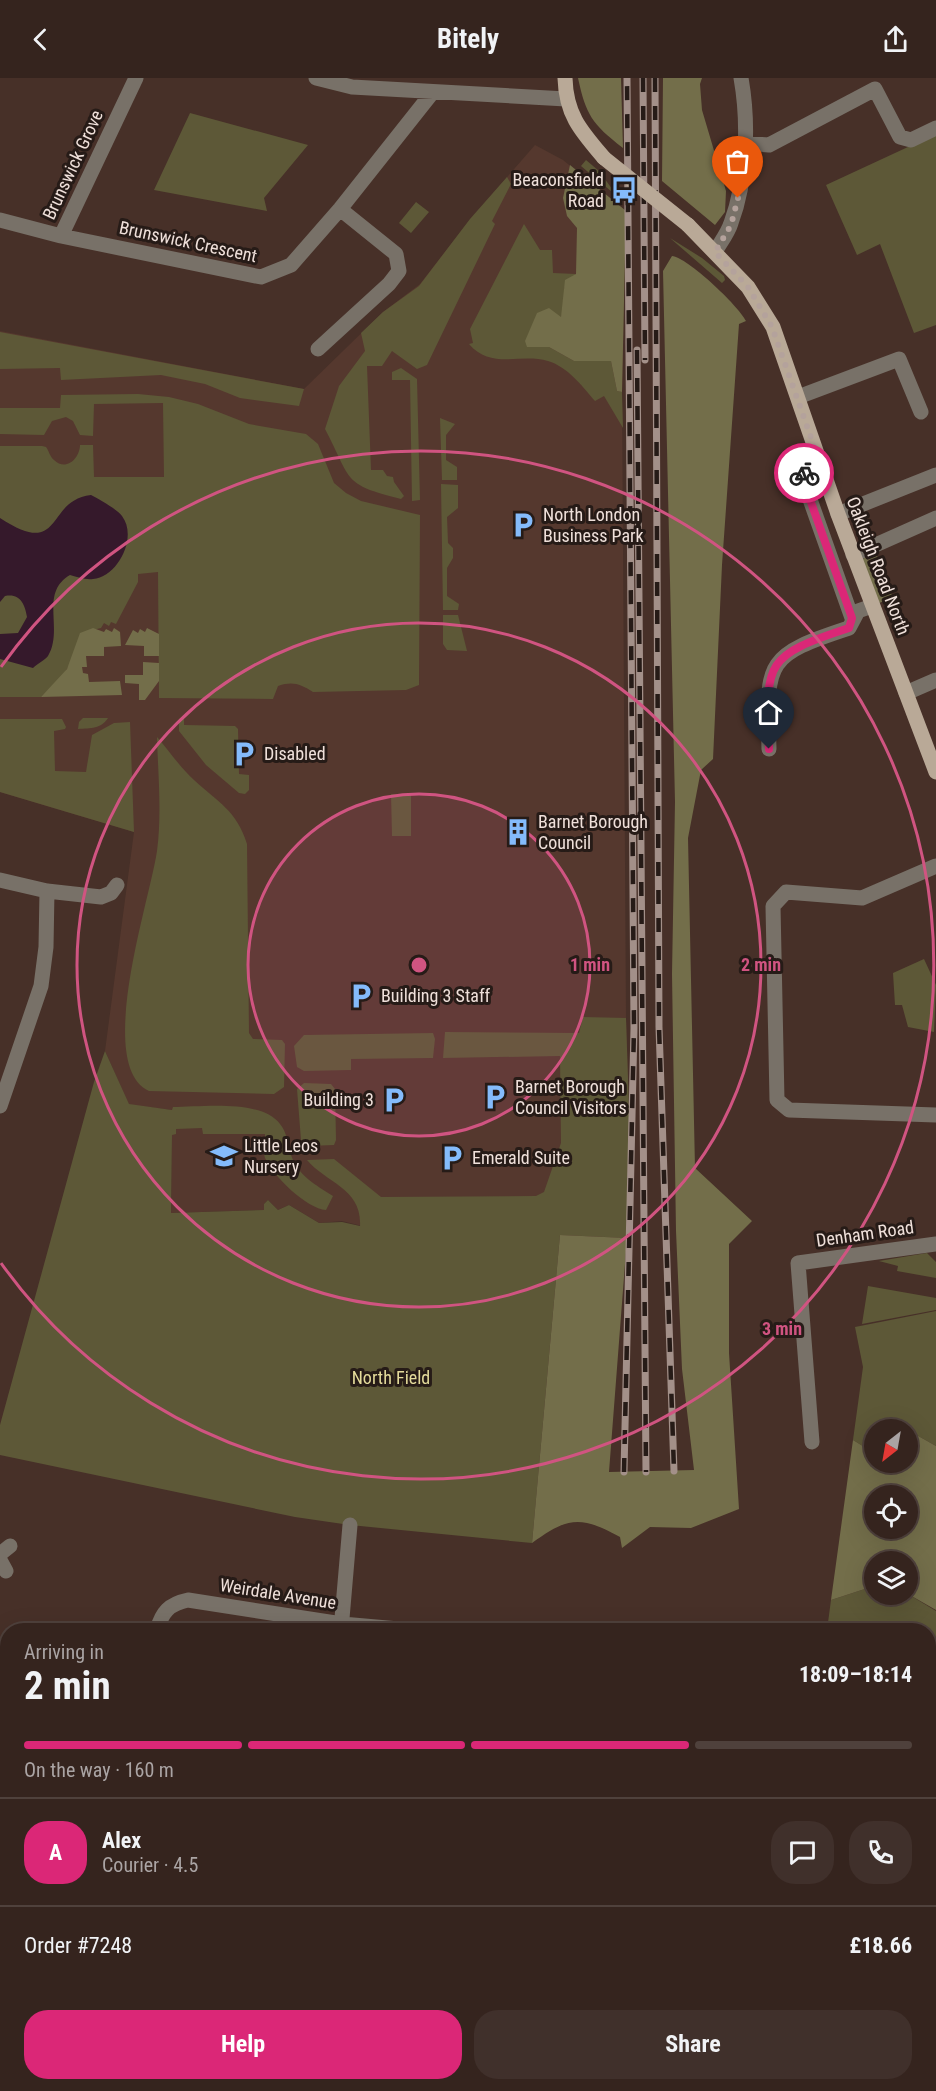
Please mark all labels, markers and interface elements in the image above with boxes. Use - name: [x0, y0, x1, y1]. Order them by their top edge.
- icon: back: [24, 23, 57, 56]
- text: Bitely: [437, 23, 499, 55]
- icon: share: [879, 23, 912, 56]
- street label: Brunswick Grove: [38, 107, 107, 223]
- pin: [712, 136, 763, 198]
- icon: bag: [721, 145, 754, 178]
- place label: Beaconsfield Road: [513, 169, 604, 211]
- bus stop icon: Beaconsfield Road: [609, 175, 639, 205]
- street label: Brunswick Crescent: [117, 217, 259, 266]
- courier: [774, 443, 834, 503]
- icon: bike: [788, 457, 821, 490]
- street label: Oakleigh Road North: [842, 494, 914, 638]
- place label: North London Business Park: [543, 504, 644, 546]
- parking icon: North London Business Park: [508, 510, 538, 540]
- pin: [743, 687, 794, 749]
- icon: home: [752, 696, 785, 729]
- parking icon: Disabled: [229, 739, 259, 769]
- place label: Disabled: [264, 743, 326, 764]
- place label: Barnet Borough Council: [538, 811, 648, 853]
- building icon: Barnet Borough Council: [503, 817, 533, 847]
- text: 1 min: [570, 954, 610, 975]
- text: 2 min: [741, 954, 781, 975]
- centre of rings: [409, 955, 429, 975]
- parking icon: Building 3 Staff: [346, 981, 376, 1011]
- place label: Building 3 Staff: [381, 985, 491, 1006]
- place label: Barnet Borough Council Visitors: [515, 1076, 627, 1118]
- parking icon: Barnet Borough Council Visitors: [480, 1082, 510, 1112]
- parking icon: Building 3: [379, 1085, 409, 1115]
- place label: Building 3: [304, 1089, 374, 1110]
- place label: Little Leos Nursery: [244, 1135, 318, 1177]
- school or university icon: Little Leos Nursery: [209, 1141, 239, 1171]
- parking icon: Emerald Suite: [437, 1143, 467, 1173]
- place label: Emerald Suite: [472, 1147, 570, 1168]
- street label: Denham Road: [815, 1216, 915, 1251]
- text: 3 min: [762, 1318, 802, 1339]
- park label: North Field: [352, 1367, 430, 1388]
- north arrow: [864, 1419, 918, 1473]
- map controls: [864, 1419, 918, 1605]
- button: locate: [864, 1485, 918, 1539]
- button: layers: [864, 1551, 918, 1605]
- street label: Weirdale Avenue: [218, 1574, 338, 1613]
- text: Arriving in: [24, 1640, 104, 1664]
- text: 18:09–18:14: [799, 1662, 912, 1687]
- text: 2 min: [24, 1663, 111, 1709]
- text: On the way · 160 m: [24, 1758, 174, 1782]
- button: chat: [771, 1821, 834, 1884]
- button: phone: [849, 1821, 912, 1884]
- text: Alex: [102, 1828, 141, 1853]
- text: A: [49, 1840, 62, 1865]
- text: Courier · 4.5: [102, 1853, 198, 1877]
- text: Order #7248: [24, 1933, 132, 1958]
- text: £18.66: [850, 1933, 912, 1958]
- button: Help: [24, 2010, 462, 2079]
- button: Share: [474, 2010, 912, 2079]

